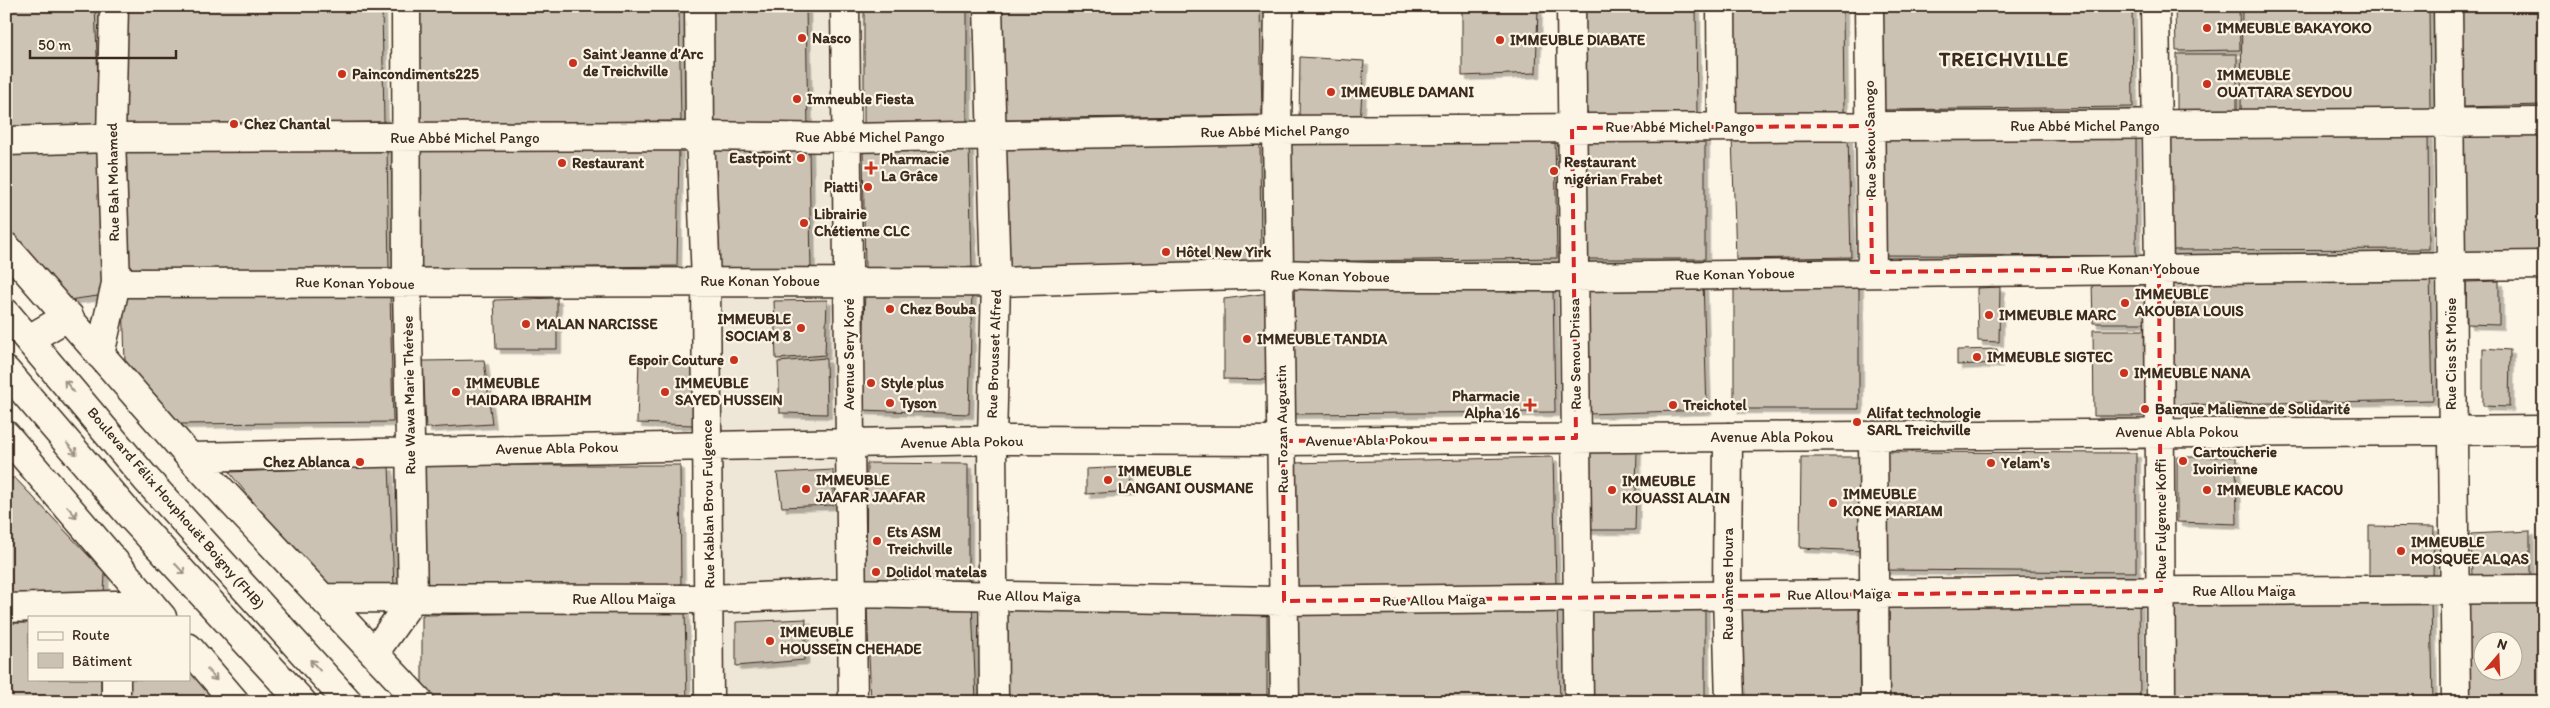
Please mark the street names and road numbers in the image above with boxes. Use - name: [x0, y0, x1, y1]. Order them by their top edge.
- street label: Rue Sekou Sanogo: [1860, 80, 1880, 198]
- street label: Rue Abbé Michel Pango: [2010, 117, 2160, 135]
- street label: Rue Abbé Michel Pango: [1605, 118, 1755, 136]
- street label: Rue Abbé Michel Pango: [1200, 121, 1350, 141]
- street label: Rue Bah Mohamed: [103, 122, 123, 242]
- street label: Rue Abbé Michel Pango: [795, 128, 945, 146]
- street label: Rue Abbé Michel Pango: [390, 129, 540, 147]
- street label: Rue Konan Yoboue: [2080, 260, 2200, 278]
- street label: Rue Konan Yoboue: [1675, 264, 1795, 284]
- street label: Rue Konan Yoboue: [1270, 266, 1390, 286]
- street label: Rue Konan Yoboue: [700, 272, 820, 290]
- street label: Rue Konan Yoboue: [295, 273, 415, 293]
- street label: Rue Brousset Alfred: [983, 289, 1005, 419]
- street label: Avenue Sery Koré: [840, 298, 858, 410]
- street label: Rue Senou Drissa: [1565, 298, 1585, 410]
- street label: Rue Ciss St Moïse: [2442, 298, 2460, 410]
- street label: Rue Wawa Marie Thérèse: [399, 315, 419, 475]
- street label: Rue Tozan Augustin: [1272, 364, 1292, 493]
- street label: Boulevard Félix Houphouët Boigny (FHB): [83, 403, 269, 613]
- street label: Rue Kablan Brou Fulgence: [698, 419, 718, 589]
- street label: Avenue Abla Pokou: [2116, 423, 2238, 441]
- street label: Avenue Abla Pokou: [1711, 428, 1833, 446]
- street label: Avenue Abla Pokou: [1305, 430, 1429, 450]
- street label: Avenue Abla Pokou: [900, 432, 1024, 452]
- street label: Avenue Abla Pokou: [495, 438, 619, 458]
- street label: Rue Fulgence Koffi: [2152, 459, 2170, 580]
- street label: Rue James Houra: [1719, 528, 1737, 640]
- street label: Rue Allou Maïga: [2192, 582, 2296, 600]
- street label: Rue Allou Maïga: [1787, 584, 1891, 604]
- street label: Rue Allou Maïga: [977, 586, 1081, 606]
- street label: Rue Allou Maïga: [572, 590, 676, 608]
- street label: Rue Allou Maïga: [1382, 590, 1486, 610]

